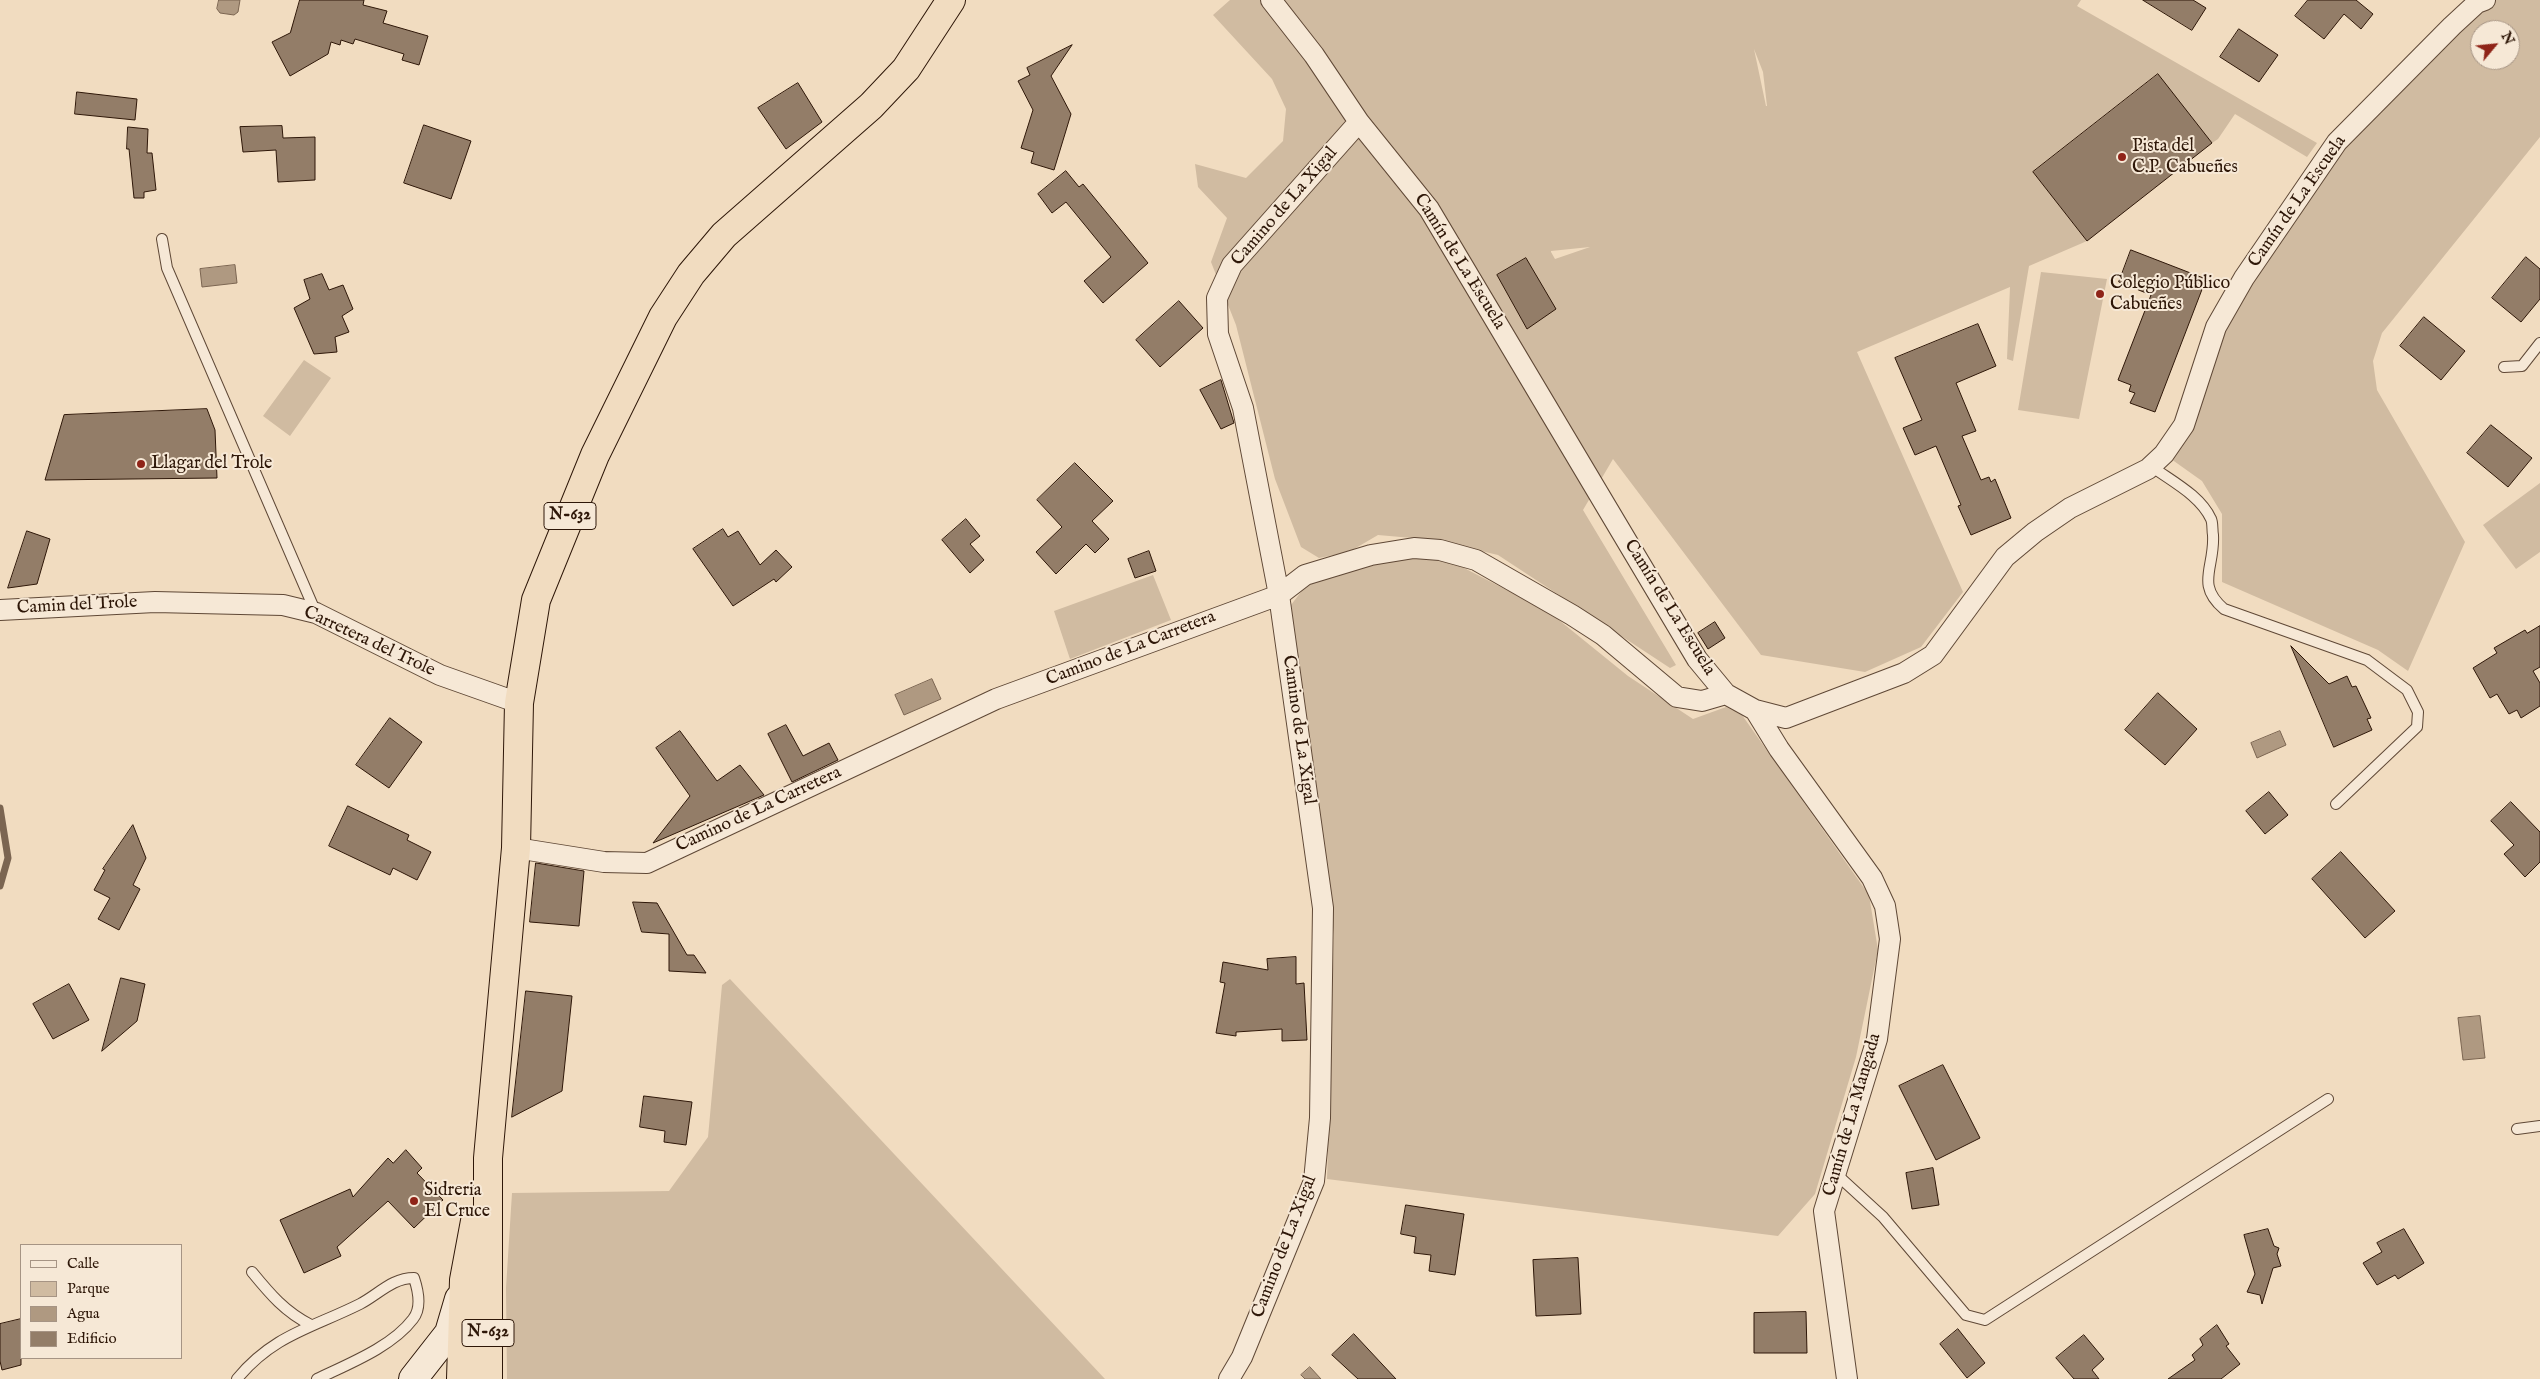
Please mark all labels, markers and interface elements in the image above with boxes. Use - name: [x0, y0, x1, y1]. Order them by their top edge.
- north arrow: [2470, 20, 2520, 70]
- text: N: [2497, 29, 2518, 48]
- street label: Camín de La Escuela: [2244, 132, 2352, 272]
- place label: Pista del C.P. Cabueñes: [2132, 136, 2238, 178]
- street label: Camino de La Xigal: [1227, 143, 1343, 271]
- marker: Pista del C.P. Cabueñes: [2116, 151, 2128, 163]
- street label: Camín de La Escuela: [1409, 190, 1509, 334]
- place label: Colegio Público Cabueñes: [2110, 273, 2230, 316]
- marker: Colegio Público Cabueñes: [2094, 288, 2106, 300]
- place label: Llagar del Trole: [151, 453, 272, 475]
- marker: Llagar del Trole: [135, 458, 147, 470]
- road number: N-632: [544, 502, 596, 530]
- street label: Camín de La Escuela: [1619, 536, 1719, 680]
- street label: Camin del Trole: [16, 592, 138, 620]
- street label: Carretera del Trole: [300, 602, 438, 682]
- street label: Camino de La Carretera: [1043, 607, 1219, 691]
- street label: Camino de La Xigal: [1277, 654, 1319, 806]
- street label: Camino de La Carretera: [673, 762, 845, 858]
- street label: Camín de La Mangada: [1819, 1031, 1887, 1199]
- street label: Camino de La Xigal: [1248, 1173, 1322, 1321]
- place label: Sidreria El Cruce: [424, 1180, 490, 1222]
- marker: Sidreria El Cruce: [408, 1195, 420, 1207]
- legend: [20, 1244, 182, 1359]
- text: Calle: [67, 1254, 99, 1273]
- text: Parque: [67, 1279, 110, 1298]
- text: Agua: [67, 1304, 100, 1323]
- road number: N-632: [462, 1320, 514, 1346]
- text: Edificio: [67, 1329, 117, 1348]

